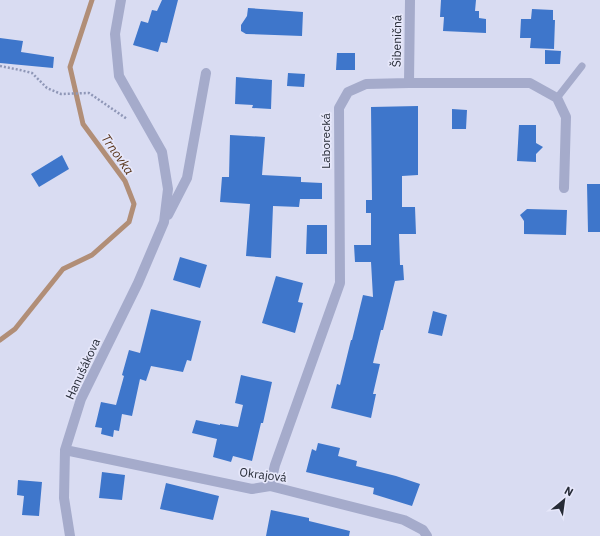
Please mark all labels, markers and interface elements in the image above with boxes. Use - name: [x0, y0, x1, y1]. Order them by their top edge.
- street label: Šibeničná: [389, 14, 404, 67]
- street label: Laborecká: [318, 113, 333, 169]
- water label: Trnovka: [97, 131, 138, 178]
- street label: Hanušákova: [62, 335, 103, 402]
- street label: Okrajová: [239, 464, 288, 485]
- north arrow: [544, 480, 584, 520]
- text: N: [562, 483, 576, 499]

